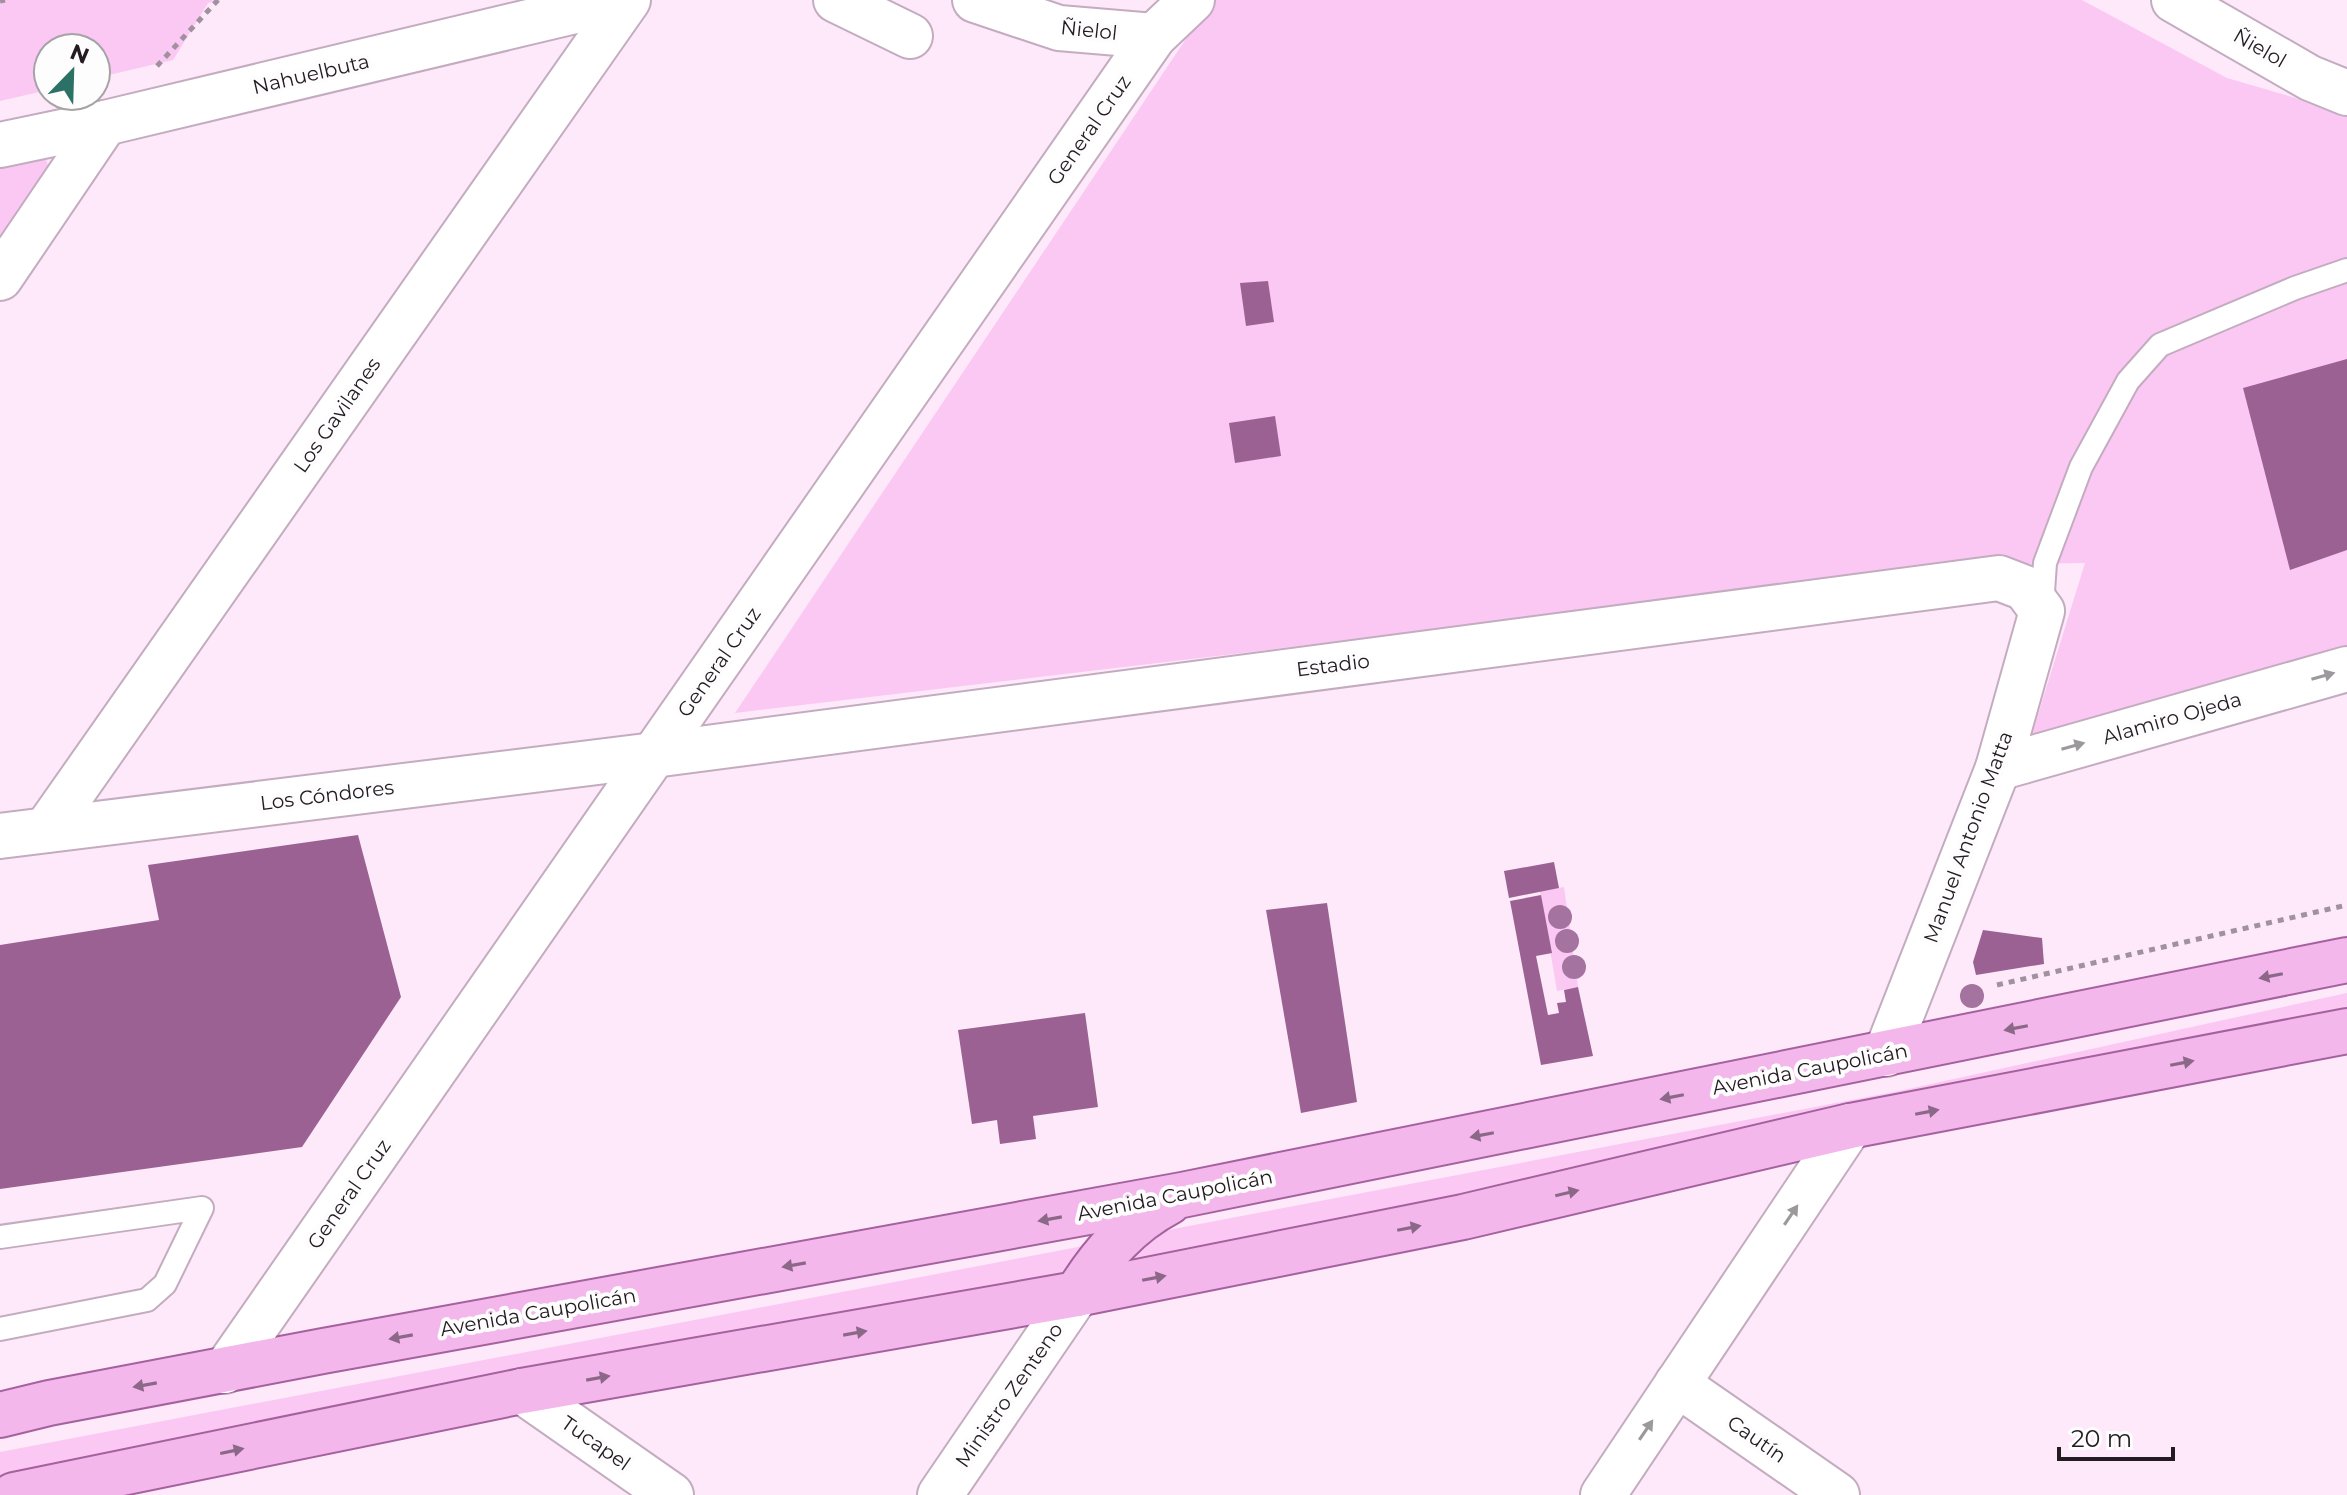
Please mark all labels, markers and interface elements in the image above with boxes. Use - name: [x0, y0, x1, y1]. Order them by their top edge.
- street label: Ñielol: [1059, 15, 1119, 45]
- street label: Ñielol: [2229, 23, 2291, 73]
- north arrow: [32, 32, 112, 112]
- text: N: [66, 38, 93, 70]
- street label: Nahuelbuta: [250, 49, 372, 99]
- street label: General Cruz: [1042, 70, 1136, 190]
- street label: Los Gavilanes: [288, 353, 386, 477]
- street label: General Cruz: [672, 602, 766, 722]
- street label: Estadio: [1295, 649, 1371, 681]
- one-way arrow: [2312, 669, 2336, 682]
- street label: Alamiro Ojeda: [2100, 687, 2244, 749]
- street label: Manuel Antonio Matta: [1918, 728, 2018, 946]
- one-way arrow: [2060, 740, 2085, 752]
- street label: Los Cóndores: [259, 775, 396, 815]
- one-way arrow: [2258, 970, 2283, 983]
- one-way arrow: [2003, 1022, 2028, 1035]
- street label: Avenida Caupolicán: [1710, 1038, 1910, 1100]
- one-way arrow: [2170, 1056, 2195, 1068]
- one-way arrow: [1659, 1091, 1684, 1104]
- one-way arrow: [1915, 1105, 1940, 1117]
- one-way arrow: [1469, 1129, 1494, 1142]
- street label: General Cruz: [302, 1134, 396, 1254]
- street label: Avenida Caupolicán: [1075, 1164, 1275, 1226]
- one-way arrow: [1554, 1186, 1579, 1199]
- one-way arrow: [1783, 1204, 1798, 1225]
- one-way arrow: [1037, 1213, 1062, 1225]
- one-way arrow: [1397, 1221, 1422, 1233]
- one-way arrow: [781, 1260, 806, 1272]
- one-way arrow: [1142, 1272, 1167, 1284]
- street label: Avenida Caupolicán: [438, 1283, 638, 1341]
- street label: Ministro Zenteno: [950, 1318, 1068, 1472]
- one-way arrow: [842, 1326, 867, 1338]
- one-way arrow: [388, 1332, 413, 1344]
- one-way arrow: [586, 1371, 611, 1383]
- one-way arrow: [132, 1380, 157, 1392]
- street label: Cautín: [1723, 1410, 1791, 1468]
- street label: Tucapel: [557, 1411, 635, 1475]
- scale bar: [2059, 1411, 2173, 1461]
- one-way arrow: [1638, 1420, 1653, 1441]
- text: 20 m: [2071, 1424, 2132, 1453]
- one-way arrow: [219, 1445, 244, 1457]

